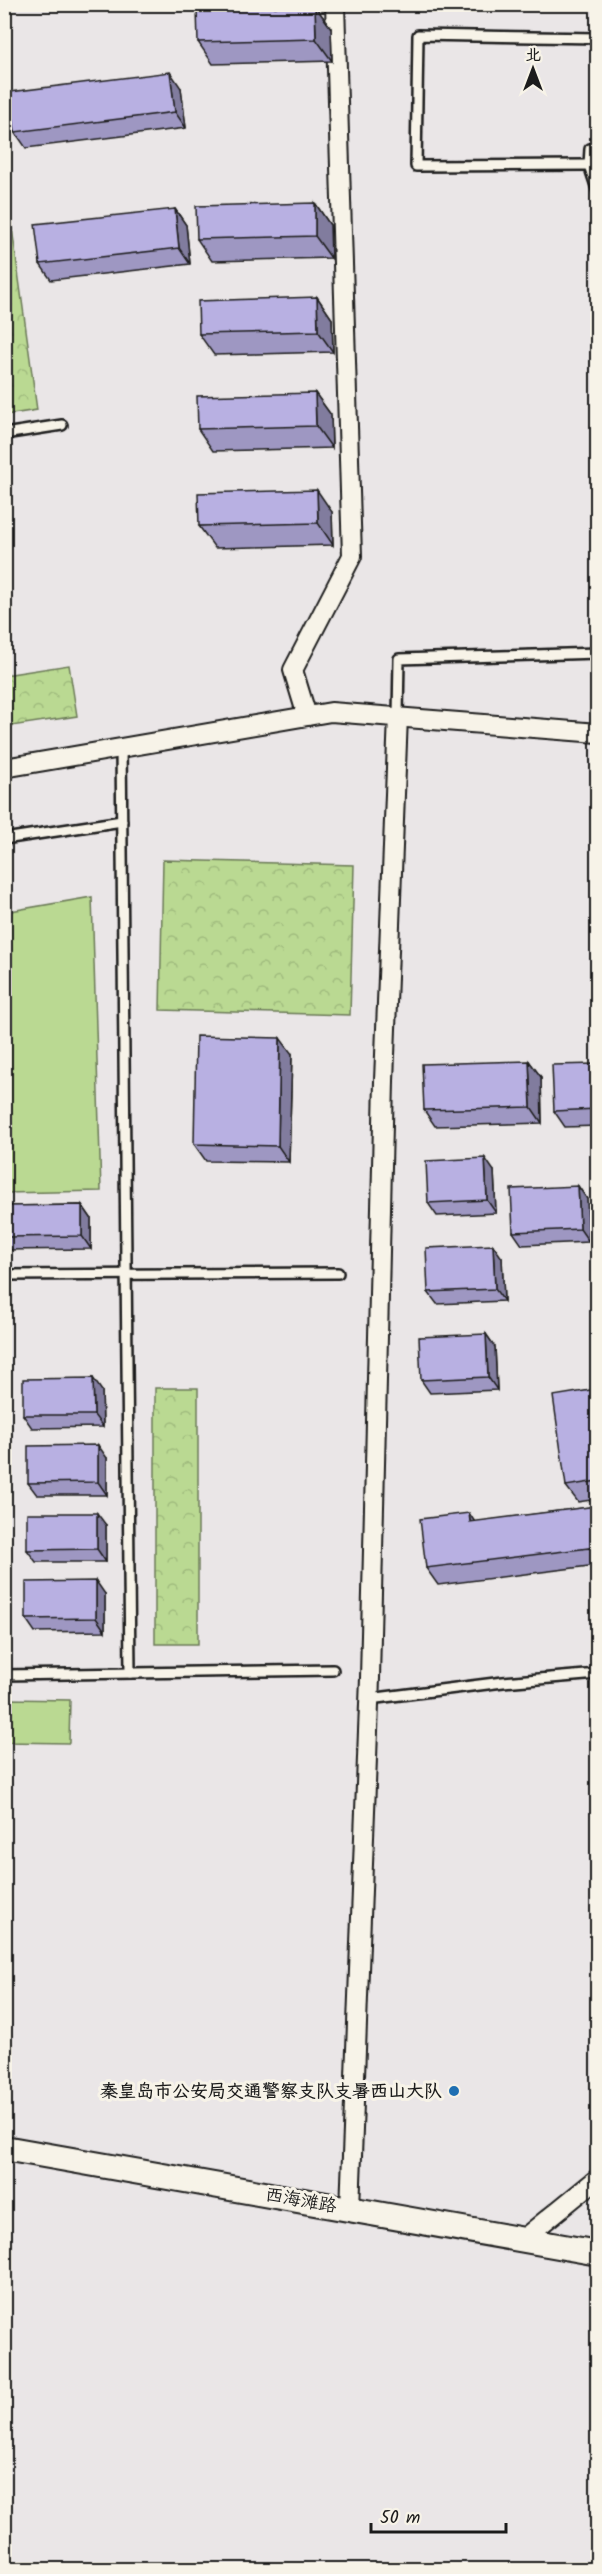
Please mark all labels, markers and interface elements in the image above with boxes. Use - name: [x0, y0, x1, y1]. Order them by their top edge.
- north arrow: [503, 39, 563, 99]
- text: 北: [525, 43, 541, 68]
- place label: 秦皇岛市公安局交通警察支队支暑西山大队: [100, 2078, 442, 2107]
- marker: 秦皇岛市公安局交通警察支队支暑西山大队: [447, 2084, 461, 2098]
- street label: 西海滩路: [263, 2181, 339, 2222]
- scale bar: [371, 2496, 506, 2534]
- text: 50 m: [380, 2504, 420, 2533]

